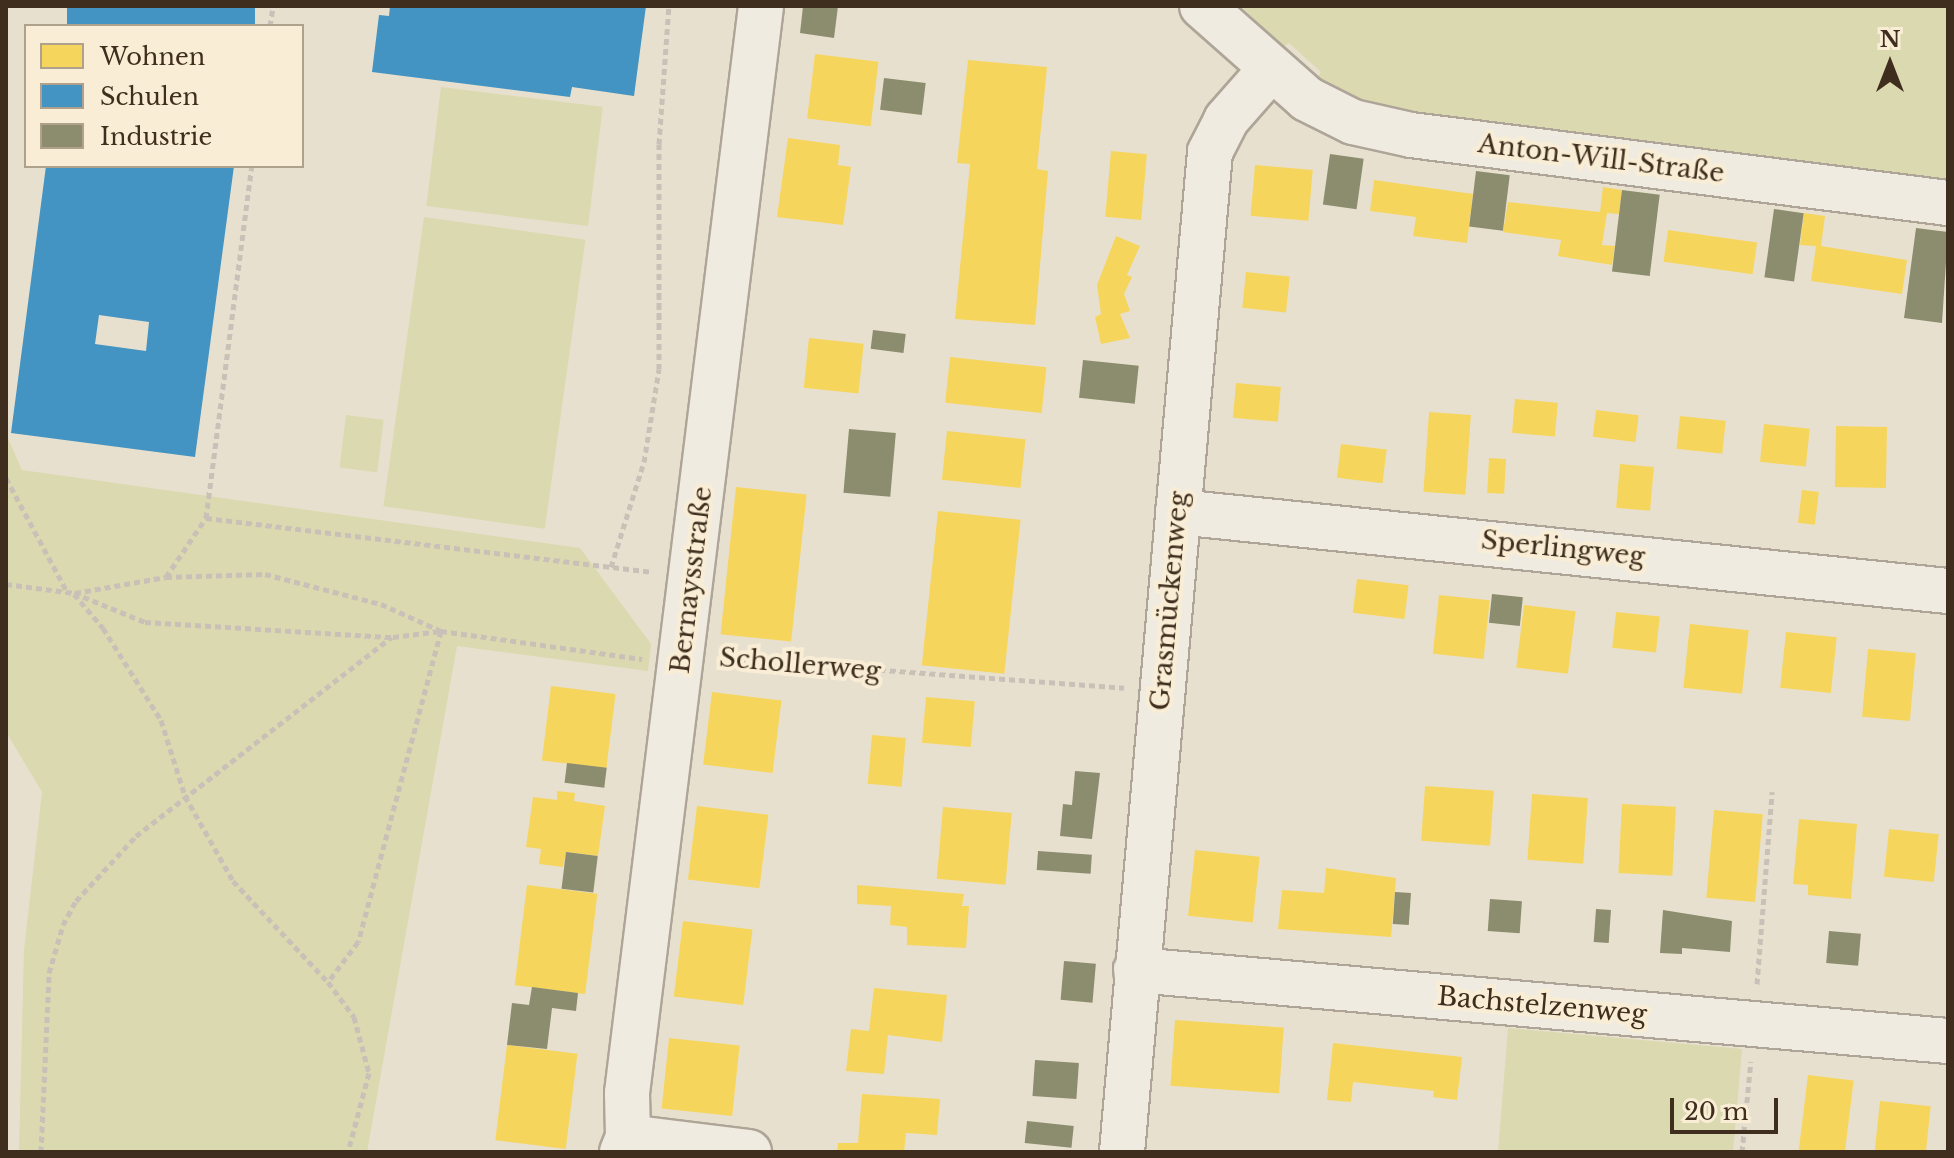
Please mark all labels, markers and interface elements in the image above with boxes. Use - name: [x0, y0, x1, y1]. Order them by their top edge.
- legend: [24, 24, 304, 168]
- north arrow: [1850, 24, 1930, 104]
- text: N: [1880, 26, 1900, 53]
- text: Wohnen: [100, 42, 205, 71]
- text: Schulen: [100, 82, 199, 111]
- text: Industrie: [100, 122, 212, 151]
- street label: Anton-Will-Straße: [1476, 128, 1726, 190]
- street label: Bernaysstraße: [665, 485, 719, 675]
- street label: Grasmückenweg: [1145, 490, 1195, 712]
- street label: Sperlingweg: [1480, 525, 1646, 573]
- street label: Schollerweg: [718, 642, 882, 688]
- street label: Bachstelzenweg: [1436, 981, 1648, 1031]
- scale bar: [1674, 1082, 1782, 1132]
- text: 20 m: [1684, 1097, 1749, 1126]

